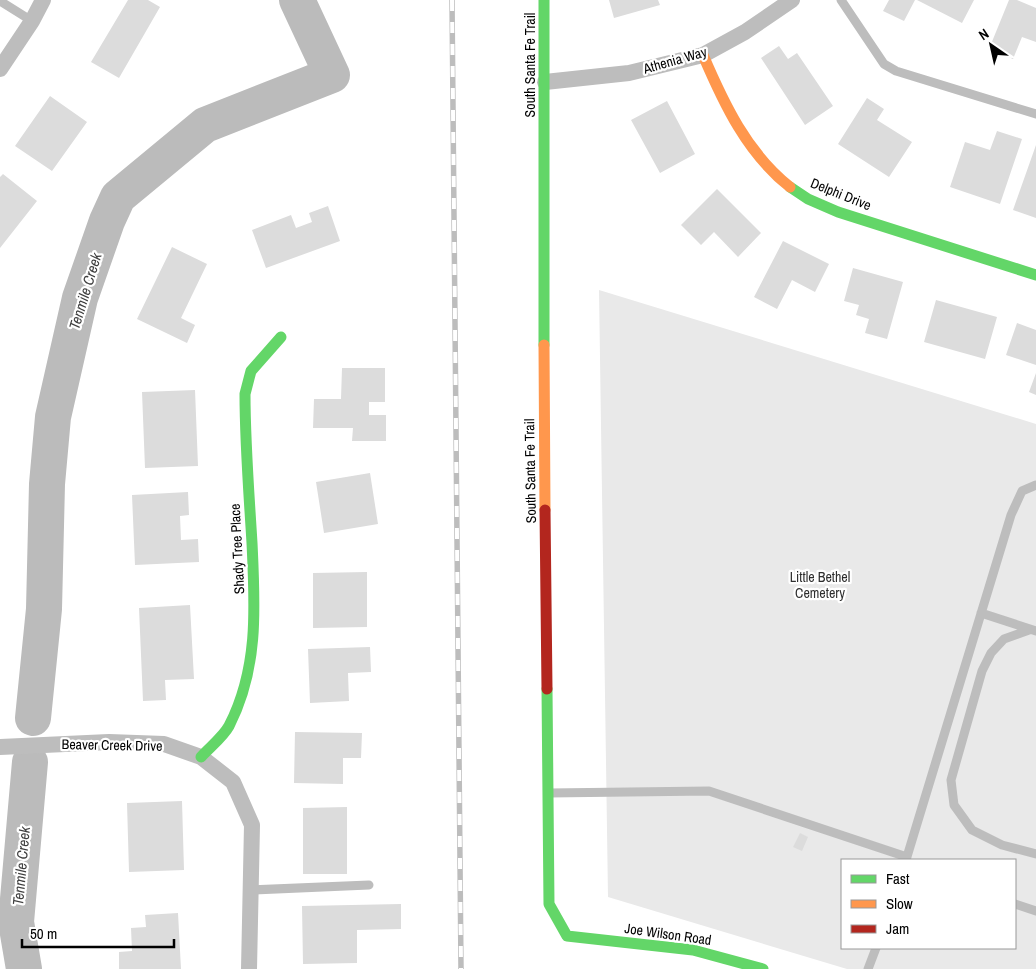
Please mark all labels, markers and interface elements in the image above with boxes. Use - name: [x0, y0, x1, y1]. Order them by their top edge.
- street label: South Santa Fe Trail: [521, 13, 539, 117]
- north arrow: [966, 20, 1016, 70]
- text: N: [975, 24, 992, 44]
- street label: Athenia Way: [640, 42, 709, 78]
- street label: Delphi Drive: [808, 174, 874, 214]
- water label: Tenmile Creek: [63, 249, 107, 332]
- street label: South Santa Fe Trail: [520, 418, 540, 524]
- street label: Shady Tree Place: [226, 503, 248, 595]
- park label: Little Bethel Cemetery: [790, 568, 850, 602]
- street label: Beaver Creek Drive: [61, 735, 163, 755]
- water label: Tenmile Creek: [7, 825, 35, 906]
- legend: [841, 859, 1016, 949]
- text: Fast: [886, 868, 910, 889]
- text: Slow: [886, 893, 913, 914]
- scale bar: [22, 916, 175, 948]
- text: Jam: [886, 918, 909, 939]
- street label: Joe Wilson Road: [623, 919, 713, 949]
- text: 50 m: [30, 923, 57, 944]

